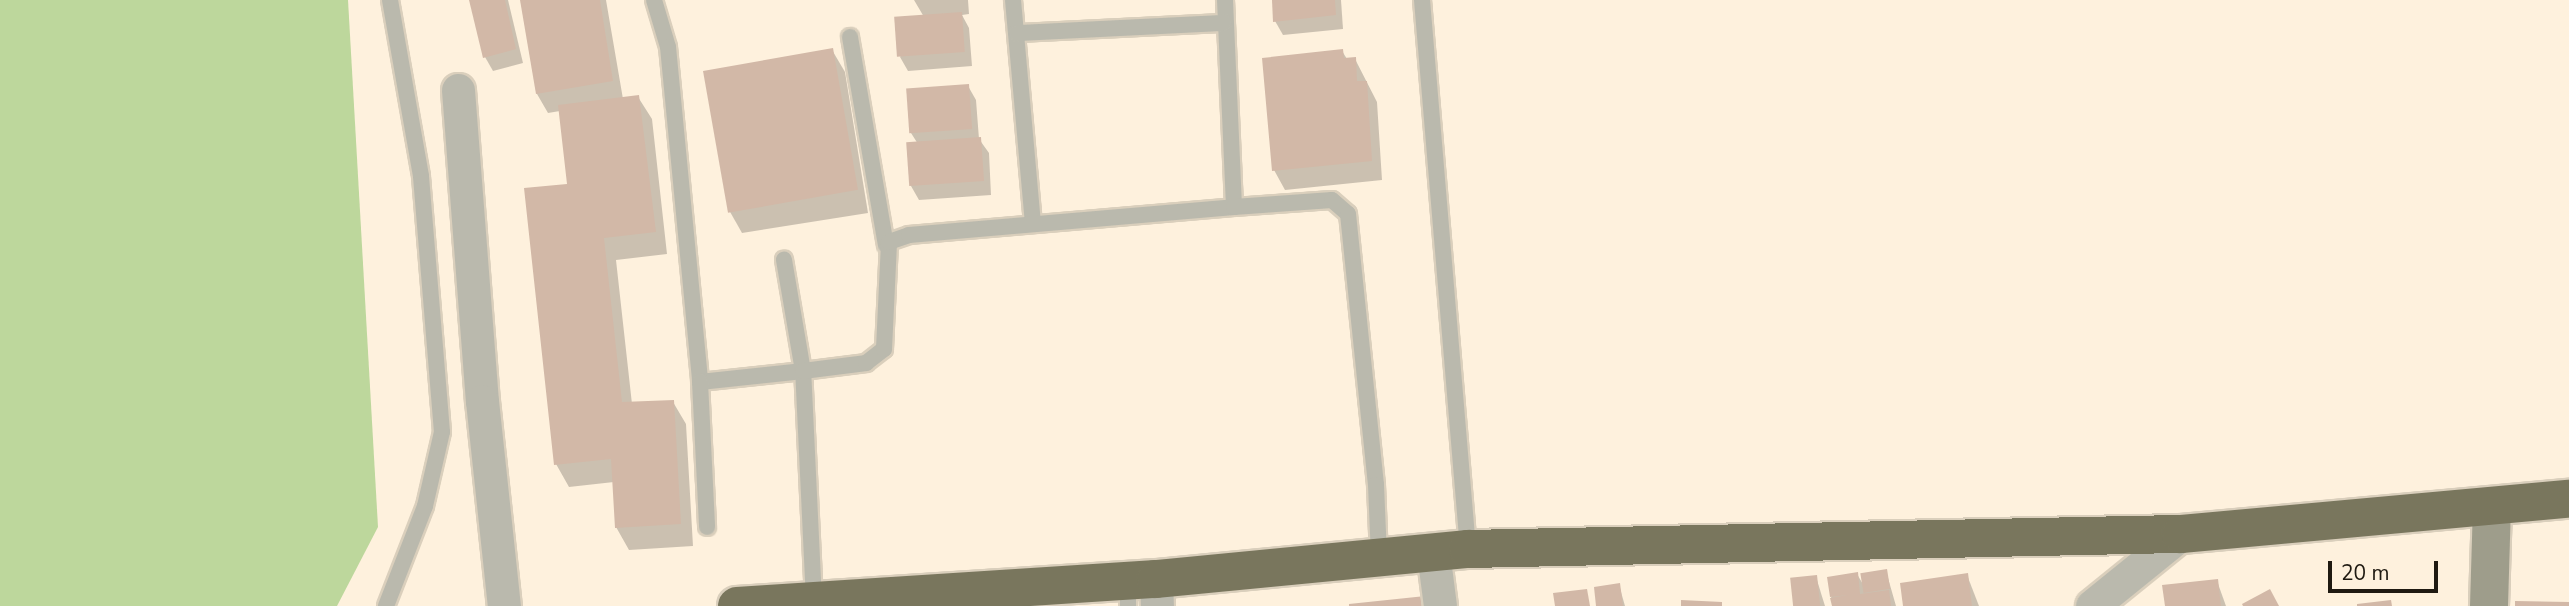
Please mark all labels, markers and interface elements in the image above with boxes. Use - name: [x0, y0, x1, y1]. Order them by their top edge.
- scale bar: [2331, 546, 2441, 590]
- text: 20 m: [2341, 559, 2390, 587]

